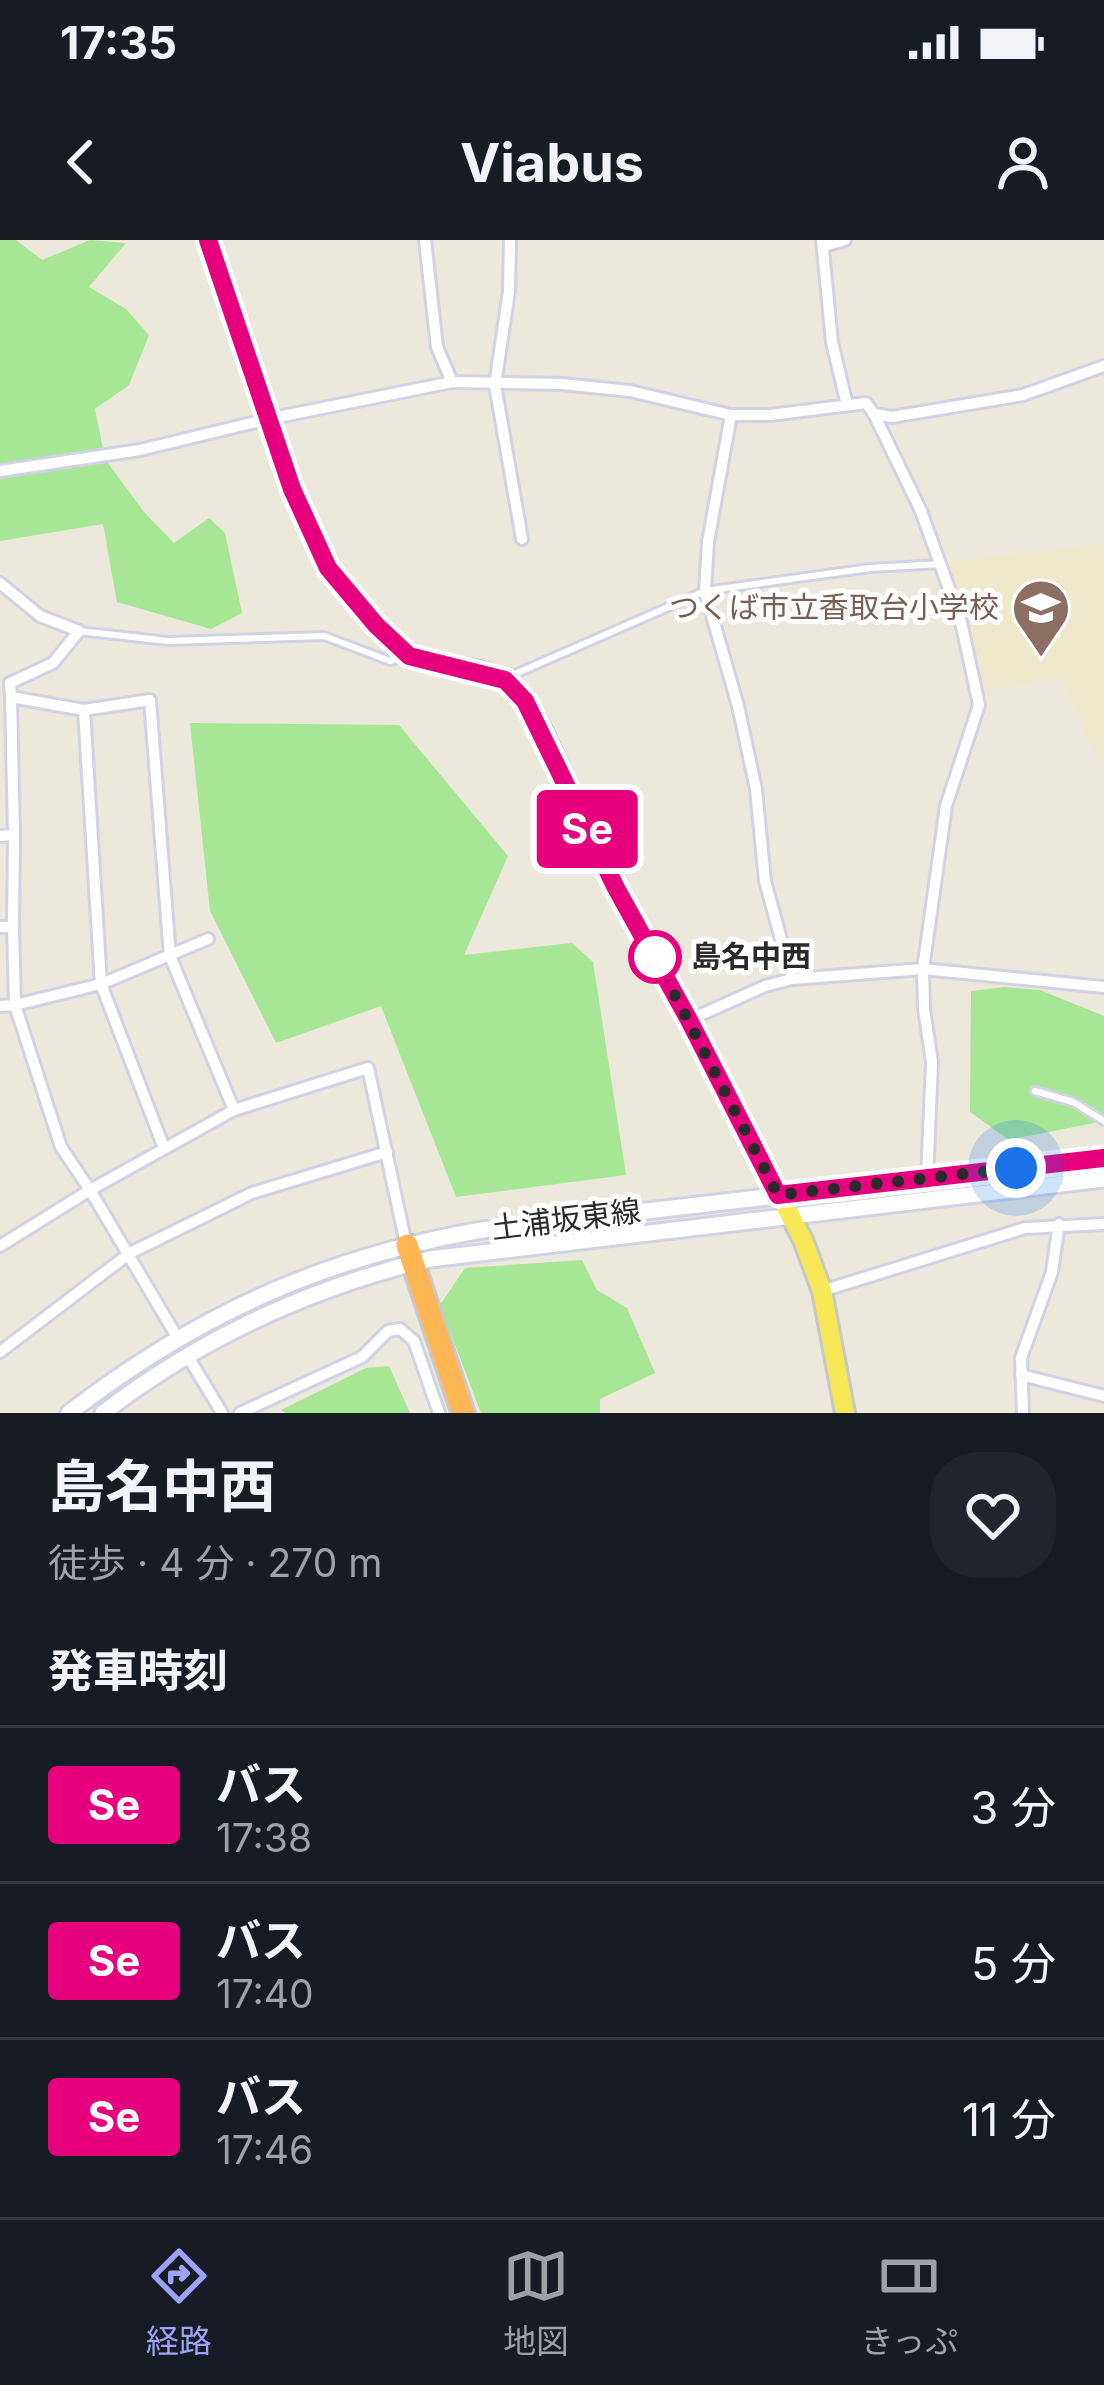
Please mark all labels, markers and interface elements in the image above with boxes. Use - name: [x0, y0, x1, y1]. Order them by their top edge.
- text: 17:35: [60, 15, 177, 70]
- icon: back: [48, 129, 114, 195]
- icon: person: [990, 129, 1056, 195]
- text: Viabus: [460, 130, 644, 195]
- school or university icon: つくば市立香取台小学校: [1010, 577, 1072, 659]
- place label: つくば市立香取台小学校: [669, 589, 999, 625]
- line badge: Se: [533, 790, 641, 868]
- text: Se: [561, 803, 613, 854]
- marker: 島名中西: [630, 932, 680, 982]
- place label: 島名中西: [691, 938, 811, 974]
- your location: [986, 1138, 1046, 1198]
- street label: 土浦坂東線: [489, 1192, 643, 1246]
- text: 島名中西: [48, 1452, 276, 1521]
- button: heart: [930, 1452, 1056, 1578]
- text: 徒歩 · 4 分 · 270 m: [48, 1539, 383, 1586]
- text: 発車時刻: [48, 1643, 228, 1698]
- text: バス: [216, 1757, 306, 1812]
- text: Se: [88, 1779, 140, 1830]
- text: 3 分: [971, 1780, 1056, 1835]
- text: 17:38: [216, 1814, 312, 1861]
- text: バス: [216, 1913, 306, 1968]
- text: Se: [88, 1935, 140, 1986]
- text: 5 分: [971, 1936, 1056, 1991]
- text: 17:40: [216, 1970, 314, 2017]
- text: バス: [216, 2069, 306, 2124]
- text: Se: [88, 2091, 140, 2142]
- text: 11 分: [962, 2092, 1056, 2147]
- text: 17:46: [216, 2126, 313, 2173]
- tab: 経路: [146, 2243, 212, 2363]
- tab: 地図: [503, 2243, 569, 2363]
- tab: きっぷ: [861, 2243, 958, 2363]

